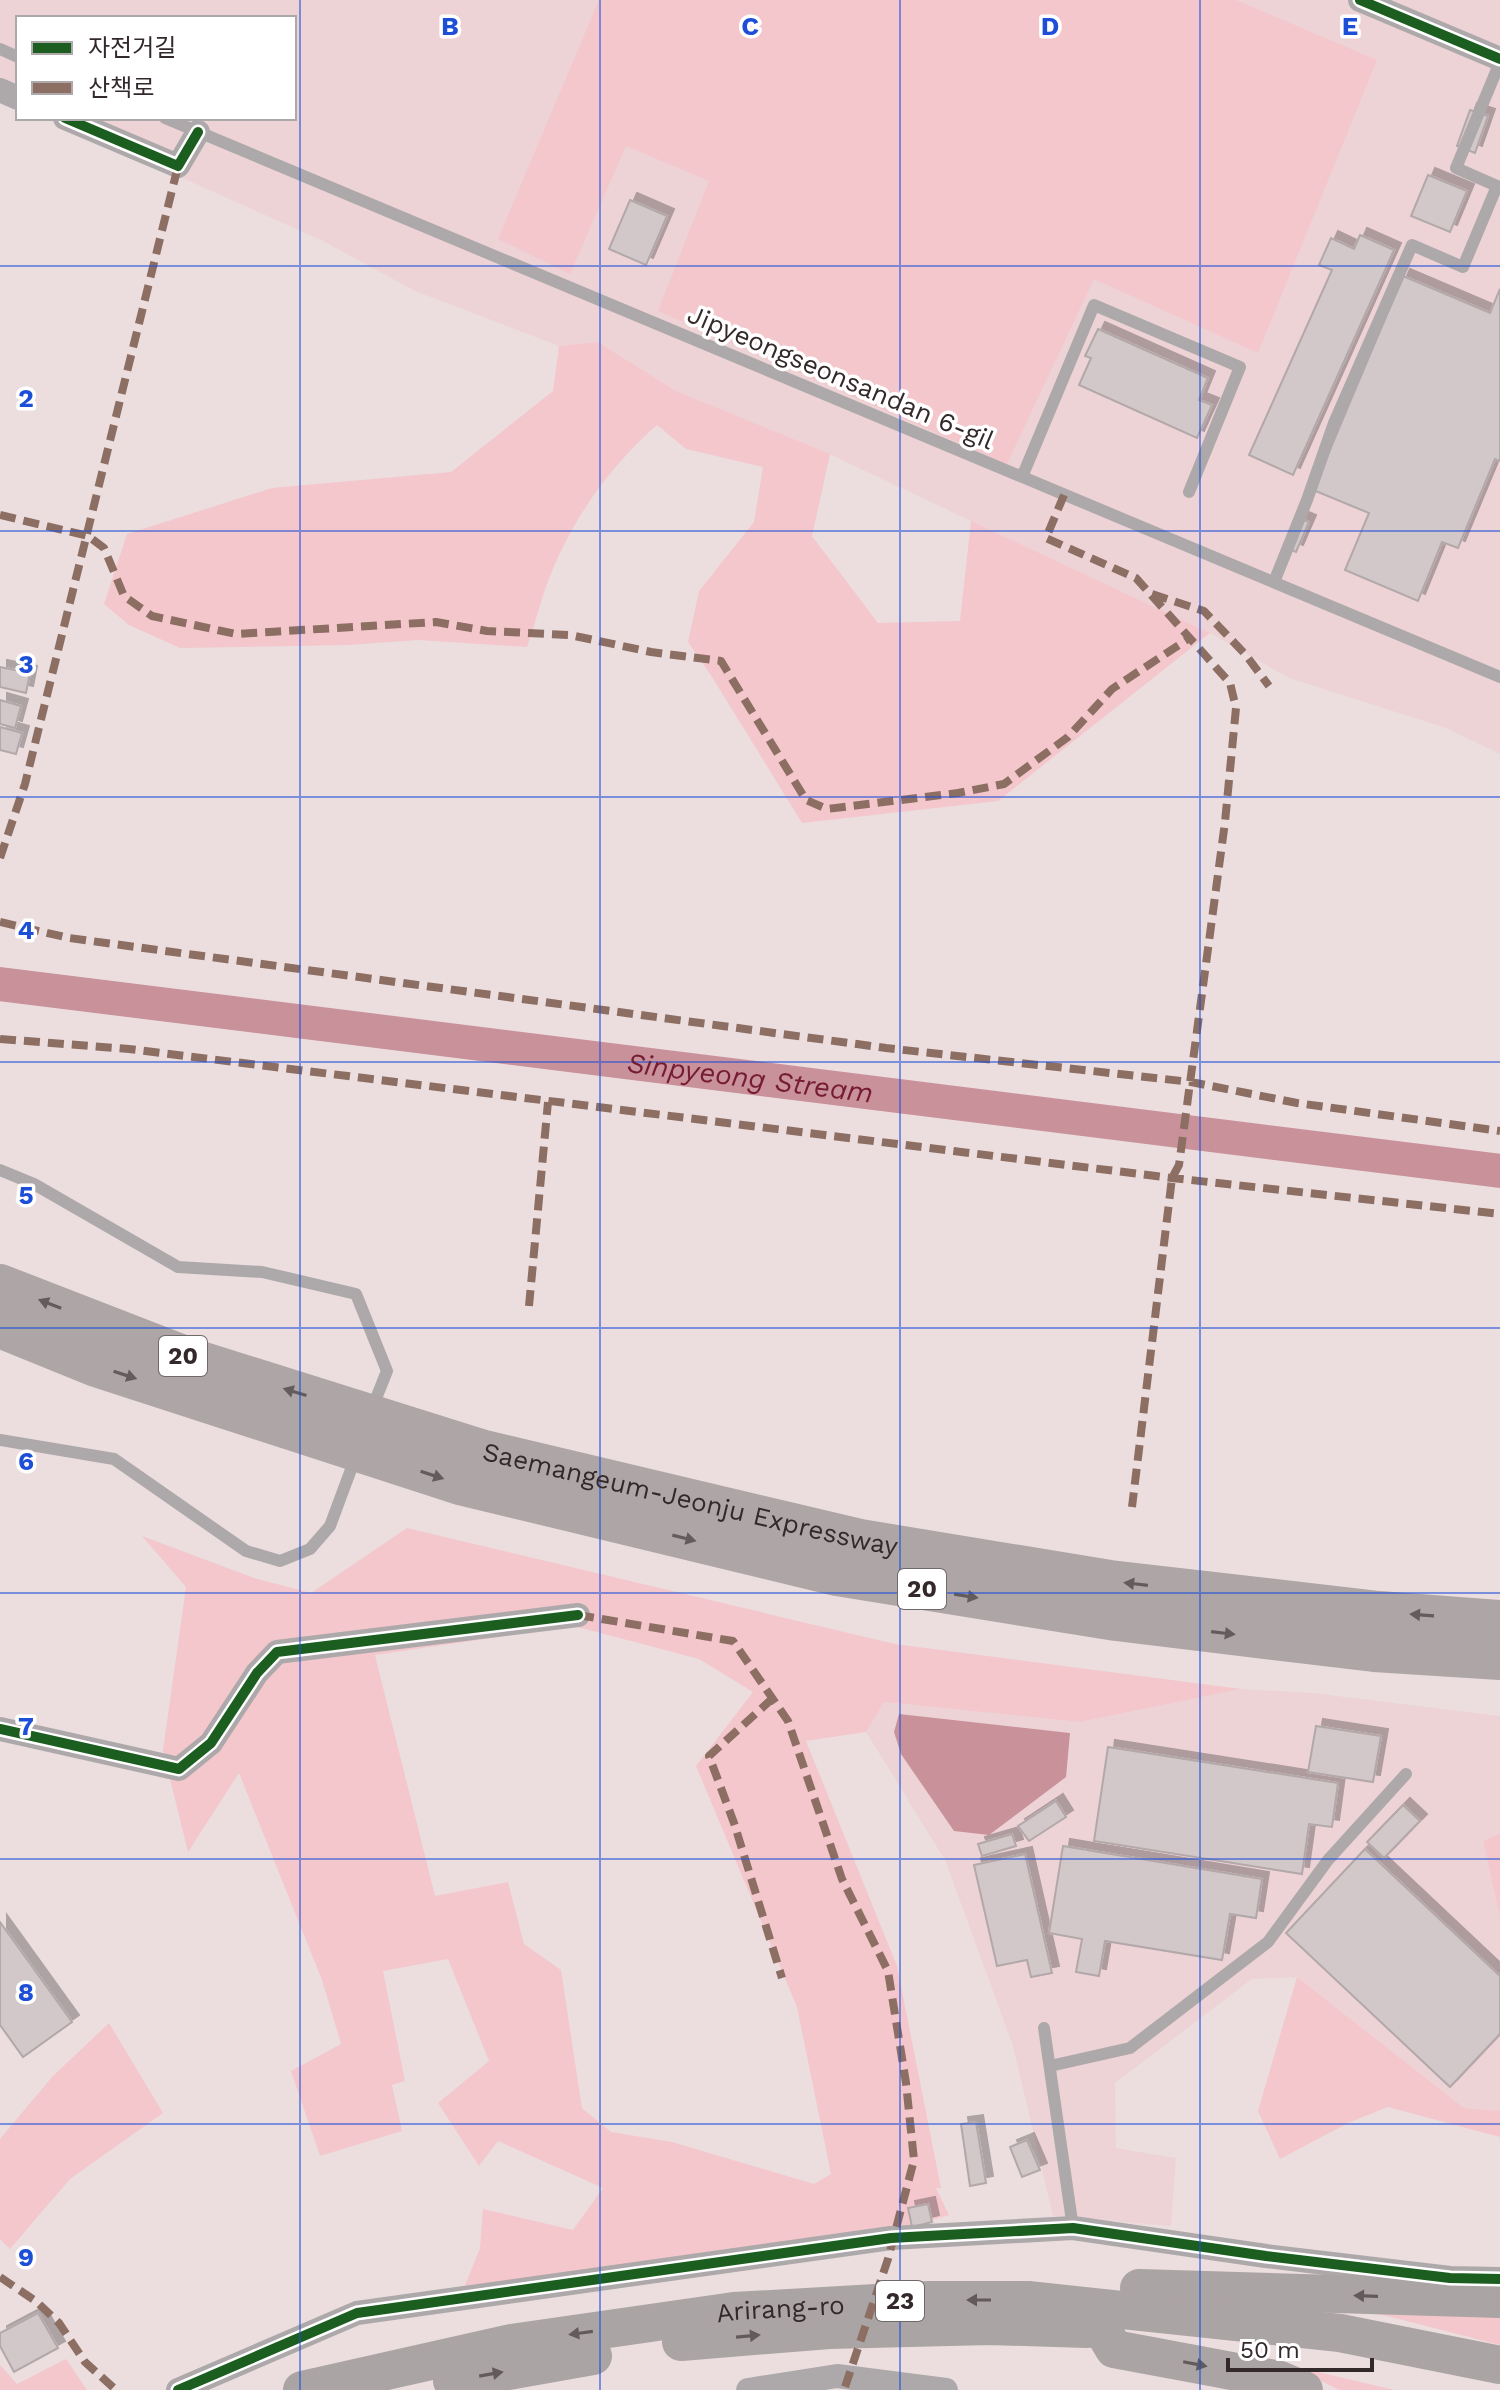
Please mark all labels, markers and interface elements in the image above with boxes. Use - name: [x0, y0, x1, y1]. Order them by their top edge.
- text: B: [441, 11, 459, 41]
- text: C: [741, 11, 759, 41]
- text: D: [1041, 11, 1059, 41]
- text: E: [1342, 11, 1358, 41]
- legend: [16, 16, 296, 120]
- text: 자전거길: [88, 34, 176, 62]
- text: 산책로: [88, 74, 154, 102]
- street label: Jipyeongseonsandan 6-gil: [683, 299, 999, 455]
- text: 2: [18, 383, 34, 413]
- text: 3: [18, 649, 34, 679]
- text: 4: [18, 915, 35, 945]
- water label: Sinpyeong Stream: [625, 1046, 875, 1110]
- text: 5: [18, 1180, 34, 1210]
- one-way arrow: [38, 1297, 62, 1310]
- road number: 20: [159, 1336, 207, 1376]
- one-way arrow: [113, 1369, 137, 1382]
- one-way arrow: [282, 1385, 306, 1397]
- street label: Saemangeum-Jeonju Expressway: [480, 1436, 901, 1561]
- text: 6: [18, 1446, 34, 1476]
- one-way arrow: [420, 1469, 444, 1481]
- one-way arrow: [672, 1532, 697, 1545]
- road number: 20: [898, 1569, 946, 1609]
- one-way arrow: [1123, 1577, 1148, 1590]
- one-way arrow: [954, 1590, 979, 1603]
- one-way arrow: [1409, 1608, 1434, 1621]
- one-way arrow: [1211, 1627, 1236, 1640]
- text: 7: [18, 1711, 34, 1741]
- text: 8: [18, 1977, 34, 2007]
- text: 9: [18, 2242, 34, 2272]
- road number: 23: [876, 2281, 924, 2321]
- one-way arrow: [1353, 2289, 1378, 2302]
- street label: Arirang-ro: [714, 2290, 846, 2328]
- one-way arrow: [966, 2294, 991, 2306]
- scale bar: [1228, 2322, 1372, 2372]
- one-way arrow: [568, 2327, 593, 2340]
- one-way arrow: [736, 2330, 761, 2343]
- text: 50 m: [1240, 2336, 1300, 2364]
- one-way arrow: [1183, 2358, 1208, 2371]
- one-way arrow: [479, 2367, 504, 2379]

